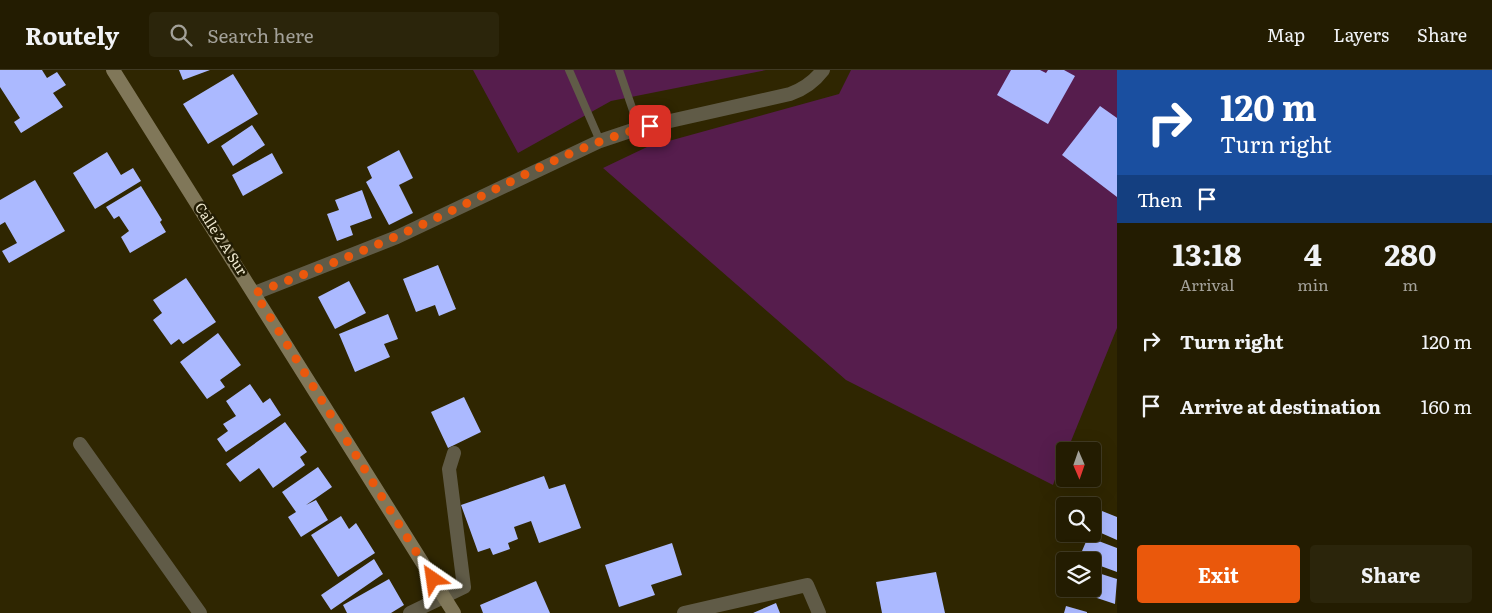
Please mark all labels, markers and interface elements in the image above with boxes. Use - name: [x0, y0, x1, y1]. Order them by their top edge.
- search box: [149, 12, 499, 57]
- text: Routely: [25, 17, 119, 52]
- icon: search: [167, 21, 195, 49]
- text: Search here: [207, 21, 314, 49]
- text: Map: [1267, 21, 1305, 48]
- text: Layers: [1333, 21, 1389, 48]
- text: Share: [1417, 21, 1467, 48]
- text: 120 m: [1220, 80, 1317, 132]
- icon: right: [1137, 90, 1202, 155]
- pin: [629, 105, 671, 147]
- icon: arrive: [636, 112, 664, 140]
- text: Turn right: [1220, 127, 1332, 160]
- text: Then: [1137, 185, 1183, 213]
- icon: arrive: [1193, 185, 1221, 213]
- street label: Calle 2 A Sur: [191, 198, 253, 279]
- text: 13:18: [1173, 231, 1242, 275]
- text: 4: [1304, 231, 1322, 275]
- text: 280: [1384, 231, 1436, 275]
- text: Arrival: [1180, 272, 1234, 296]
- text: min: [1297, 272, 1329, 296]
- text: m: [1403, 272, 1418, 296]
- icon: right: [1137, 327, 1165, 355]
- text: Turn right: [1180, 327, 1284, 355]
- text: 120 m: [1421, 327, 1472, 355]
- icon: arrive: [1137, 392, 1165, 420]
- text: Arrive at destination: [1180, 392, 1381, 420]
- text: 160 m: [1421, 392, 1472, 420]
- north arrow: [1056, 442, 1101, 488]
- map controls: [1056, 442, 1101, 597]
- button: search: [1056, 497, 1101, 542]
- button: Exit: [1137, 545, 1300, 603]
- button: Share: [1310, 545, 1472, 603]
- position arrow: [406, 552, 458, 604]
- button: layers: [1056, 552, 1101, 597]

